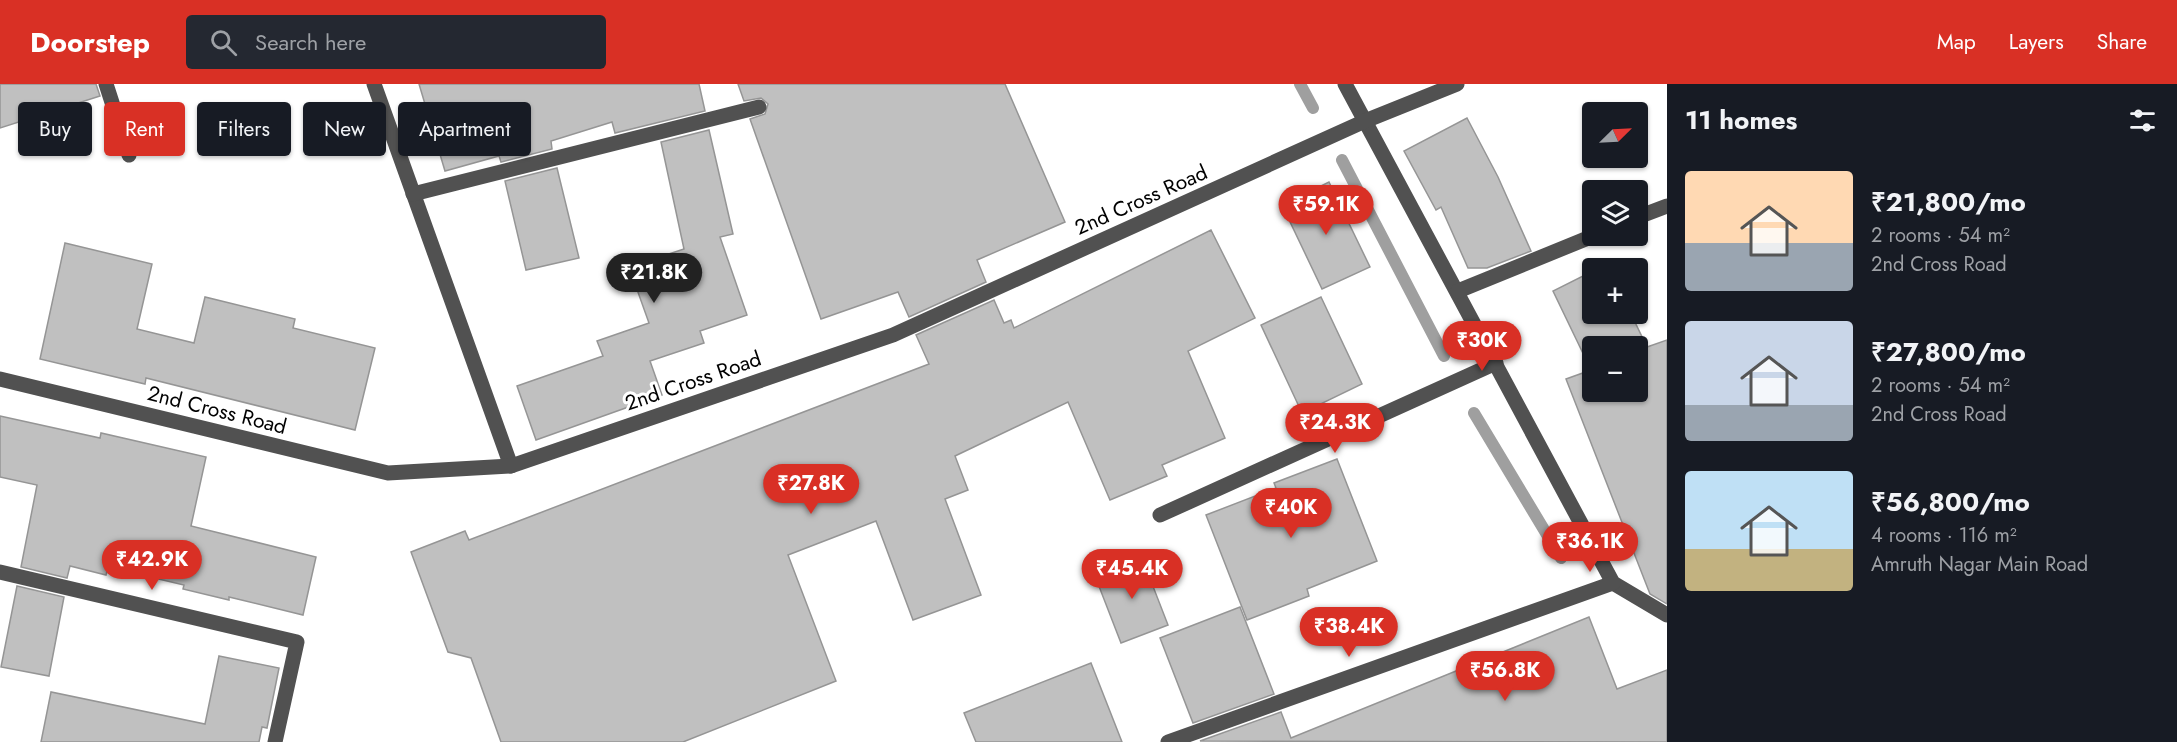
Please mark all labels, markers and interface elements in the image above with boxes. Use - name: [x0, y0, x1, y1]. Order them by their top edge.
- search box: [186, 15, 606, 69]
- text: Doorstep: [30, 22, 150, 63]
- icon: search: [207, 26, 240, 59]
- text: Search here: [255, 26, 366, 58]
- text: Map: [1937, 27, 1976, 57]
- text: Layers: [2009, 27, 2064, 57]
- text: Share: [2097, 27, 2147, 57]
- text: 11 homes: [1685, 101, 1797, 139]
- chip: Buy: [18, 102, 92, 156]
- chip: Rent: [104, 102, 185, 156]
- chip: Filters: [197, 102, 291, 156]
- chip: New: [303, 102, 386, 156]
- chip: Apartment: [398, 102, 531, 156]
- north arrow: [1582, 102, 1648, 168]
- map controls: [1582, 102, 1648, 402]
- icon: filters: [2126, 104, 2159, 137]
- street label: 2nd Cross Road: [1070, 157, 1212, 243]
- button: layers: [1582, 180, 1648, 246]
- text: ₹21,800/mo: [1871, 183, 2026, 221]
- pin: ₹59.1K: [1277, 185, 1375, 236]
- text: ₹59.1K: [1293, 190, 1359, 219]
- icon: home: [1733, 195, 1805, 267]
- text: 2 rooms · 54 m²: [1871, 221, 2010, 250]
- text: 2nd Cross Road: [1871, 250, 2007, 279]
- pin: ₹21.8K: [605, 253, 703, 304]
- text: ₹21.8K: [620, 258, 688, 287]
- button: +: [1582, 258, 1648, 324]
- pin: ₹30K: [1446, 321, 1518, 372]
- text: ₹30K: [1456, 326, 1508, 355]
- text: ₹27,800/mo: [1871, 333, 2026, 371]
- button: −: [1582, 336, 1648, 402]
- street label: 2nd Cross Road: [621, 344, 765, 418]
- icon: home: [1733, 345, 1805, 417]
- text: 2 rooms · 54 m²: [1871, 371, 2010, 400]
- street label: 2nd Cross Road: [144, 378, 290, 442]
- text: 2nd Cross Road: [1871, 400, 2007, 429]
- pin: ₹24.3K: [1286, 403, 1384, 454]
- text: ₹24.3K: [1299, 408, 1371, 437]
- pin: ₹27.8K: [762, 464, 860, 515]
- text: ₹27.8K: [777, 469, 845, 498]
- text: ₹56,800/mo: [1871, 483, 2030, 521]
- pin: ₹40K: [1255, 488, 1327, 539]
- text: ₹40K: [1265, 493, 1317, 522]
- icon: home: [1733, 495, 1805, 567]
- text: 4 rooms · 116 m²: [1871, 521, 2017, 550]
- pin: ₹36.1K: [1541, 522, 1639, 573]
- text: ₹36.1K: [1556, 527, 1624, 556]
- pin: ₹42.9K: [103, 540, 201, 591]
- text: ₹42.9K: [116, 545, 188, 574]
- pin: ₹45.4K: [1083, 549, 1181, 600]
- text: Amruth Nagar Main Road: [1871, 550, 2088, 579]
- text: ₹45.4K: [1096, 554, 1168, 583]
- pin: ₹38.4K: [1300, 607, 1398, 658]
- text: ₹38.4K: [1314, 612, 1384, 641]
- pin: ₹56.8K: [1456, 651, 1554, 702]
- text: ₹56.8K: [1470, 656, 1540, 685]

